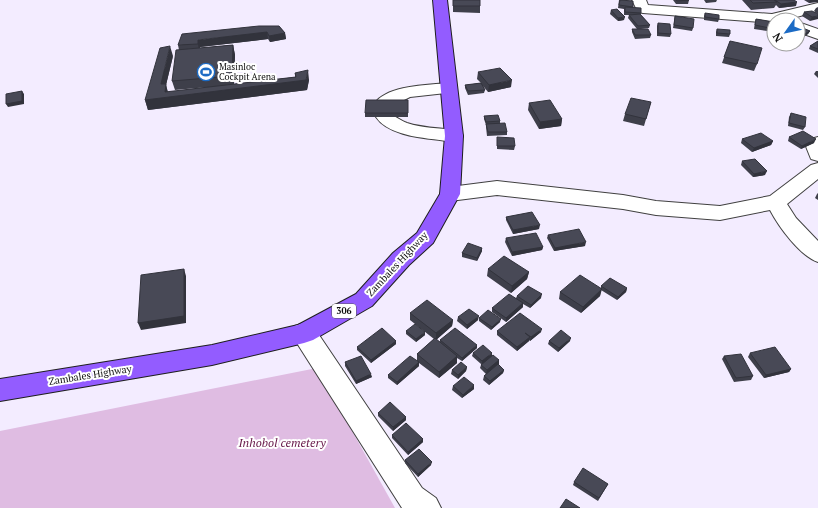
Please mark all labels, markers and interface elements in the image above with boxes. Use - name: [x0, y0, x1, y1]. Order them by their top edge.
- north arrow: [766, 12, 806, 52]
- text: N: [769, 30, 786, 45]
- place label: Masinloc Cockpit Arena: [219, 61, 276, 83]
- sports icon: Masinloc Cockpit Arena: [196, 62, 216, 82]
- street label: Zambales Highway: [364, 228, 431, 299]
- road number: 306: [332, 304, 356, 318]
- street label: Zambales Highway: [48, 362, 133, 388]
- park label: Inhobol cemetery: [237, 435, 326, 450]

